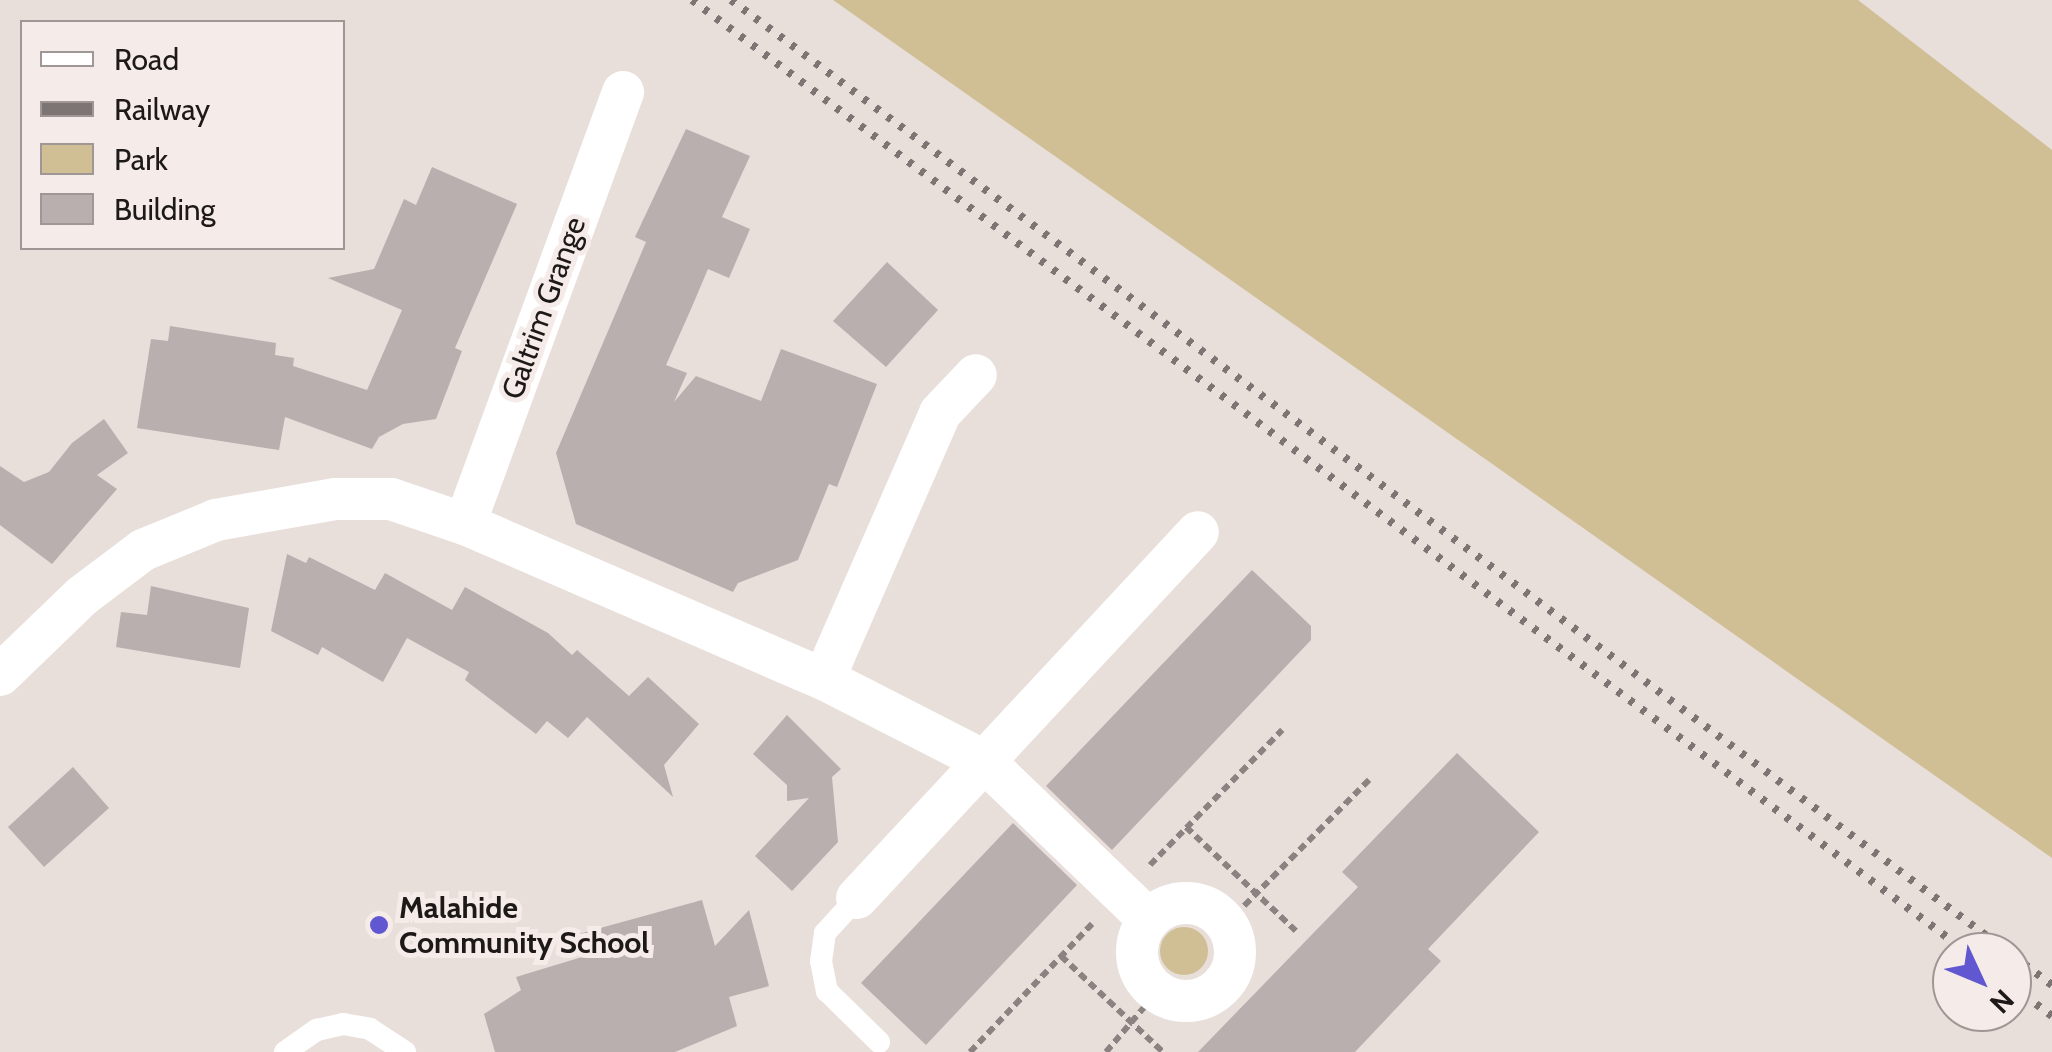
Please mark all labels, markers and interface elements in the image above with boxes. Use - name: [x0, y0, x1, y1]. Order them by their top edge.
- legend: [20, 20, 345, 250]
- text: Road: [114, 41, 179, 78]
- text: Railway: [114, 91, 210, 128]
- text: Park: [114, 141, 168, 178]
- text: Building: [114, 191, 216, 228]
- street label: Galtrim Grange: [494, 212, 594, 404]
- place label: Malahide Community School: [399, 890, 649, 960]
- marker: Malahide Community School: [368, 914, 390, 936]
- north arrow: [1932, 932, 2032, 1032]
- text: N: [1983, 983, 2021, 1020]

